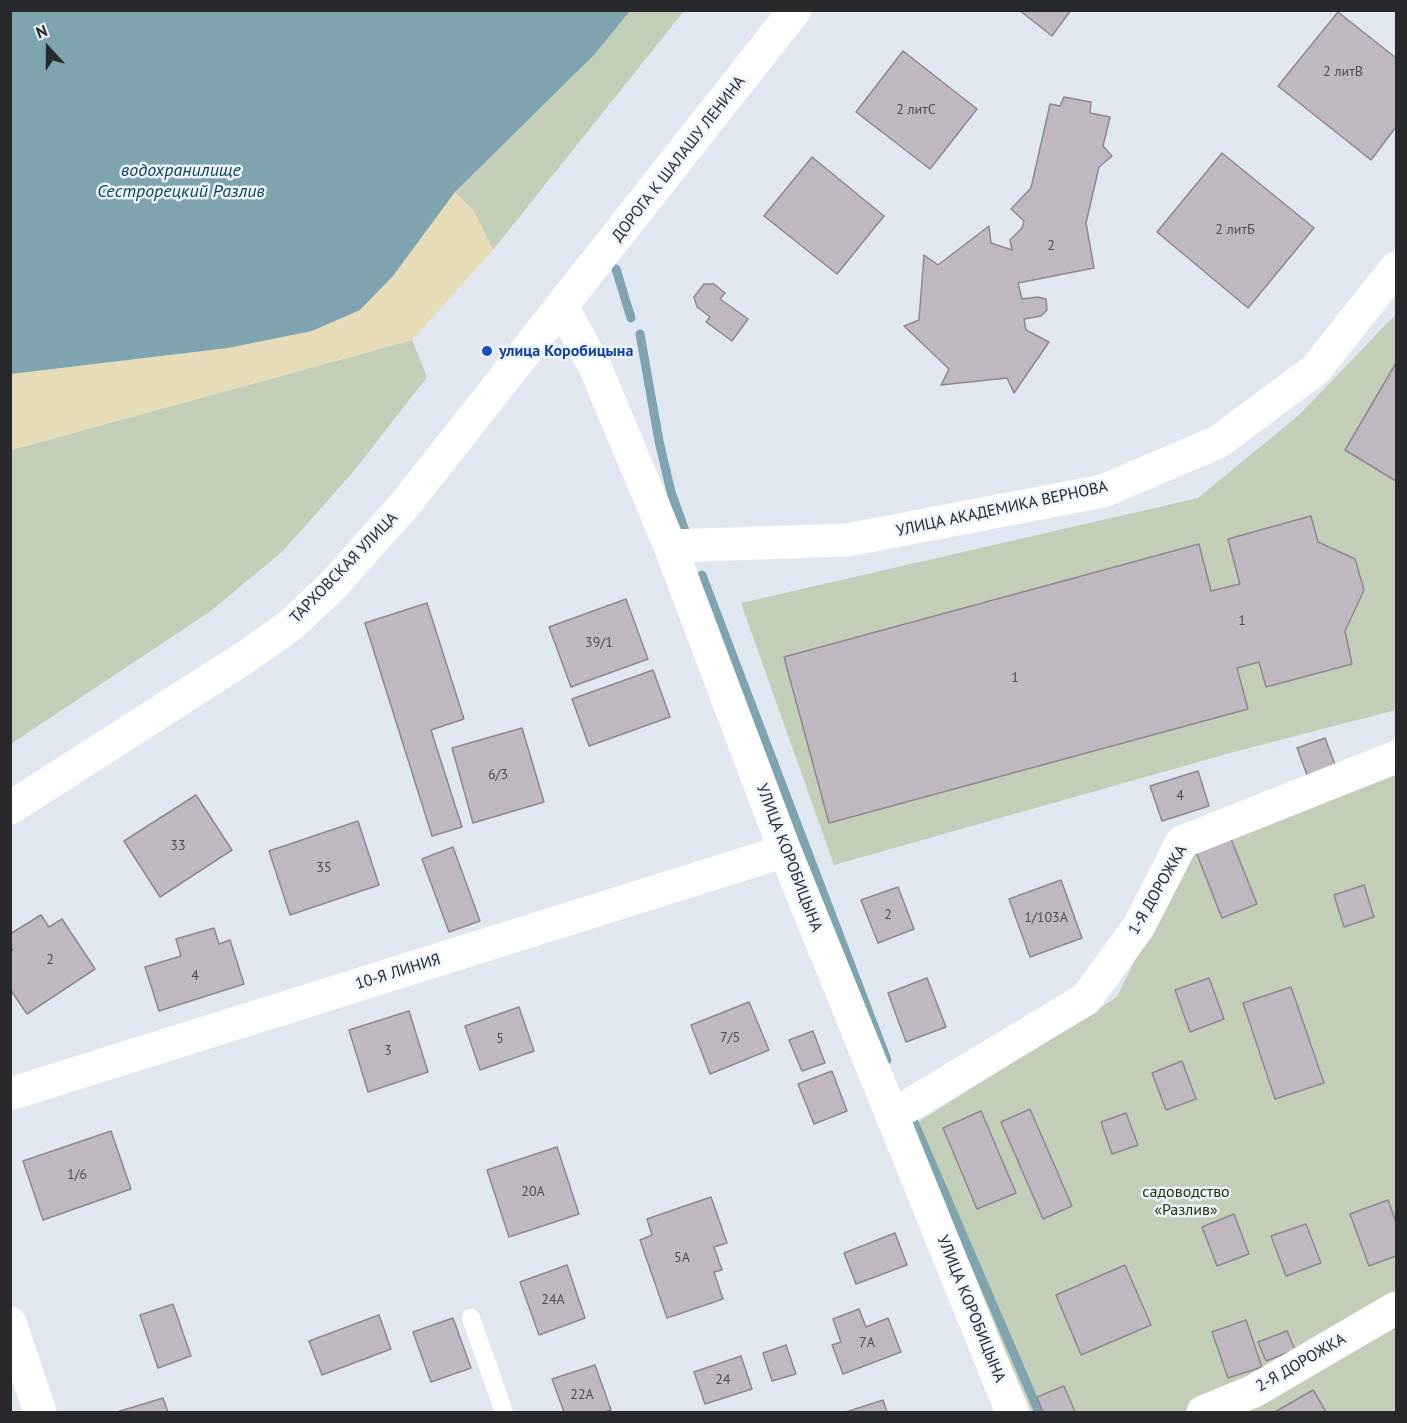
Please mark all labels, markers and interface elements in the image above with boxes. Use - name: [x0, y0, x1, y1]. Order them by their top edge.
- north arrow: [18, 18, 78, 78]
- text: N: [33, 20, 50, 42]
- house number: 2 литВ: [1323, 64, 1363, 80]
- street label: ДОРОГА К ШАЛАШУ ЛЕНИНА: [608, 72, 750, 246]
- house number: 2 литС: [896, 102, 936, 118]
- water label: водохранилище Сестрорецкий Разлив: [97, 160, 265, 202]
- house number: 2 литБ: [1215, 222, 1255, 238]
- house number: 2: [1047, 238, 1055, 254]
- place label: улица Коробицына: [499, 341, 633, 361]
- marker: улица Коробицына: [480, 344, 494, 358]
- street label: УЛИЦА АКАДЕМИКА ВЕРНОВА: [894, 477, 1110, 541]
- street label: ТАРХОВСКАЯ УЛИЦА: [286, 509, 402, 627]
- house number: 1: [1238, 613, 1246, 629]
- house number: 39/1: [585, 635, 613, 651]
- house number: 1: [1011, 670, 1019, 686]
- house number: 6/3: [488, 767, 508, 783]
- street label: УЛИЦА КОРОБИЦЫНА: [752, 781, 826, 935]
- house number: 4: [1176, 788, 1184, 804]
- house number: 33: [170, 838, 186, 854]
- street label: 1-Я ДОРОЖКА: [1125, 842, 1191, 938]
- house number: 35: [316, 860, 332, 876]
- house number: 2: [884, 907, 892, 923]
- house number: 1/103А: [1024, 910, 1068, 926]
- street label: 10-Я ЛИНИЯ: [353, 950, 443, 994]
- house number: 2: [46, 952, 54, 968]
- house number: 4: [191, 968, 199, 984]
- house number: 7/5: [720, 1030, 740, 1046]
- house number: 5: [496, 1031, 504, 1047]
- house number: 3: [384, 1043, 392, 1059]
- house number: 1/6: [67, 1167, 87, 1183]
- park label: садоводство «Разлив»: [1142, 1182, 1230, 1220]
- house number: 20А: [521, 1184, 545, 1200]
- street label: УЛИЦА КОРОБИЦЫНА: [933, 1233, 1009, 1385]
- house number: 5А: [674, 1250, 690, 1266]
- house number: 24А: [541, 1292, 565, 1308]
- street label: 2-Я ДОРОЖКА: [1253, 1330, 1349, 1396]
- house number: 7А: [859, 1335, 875, 1351]
- house number: 24: [715, 1372, 731, 1388]
- house number: 22А: [570, 1387, 594, 1403]

